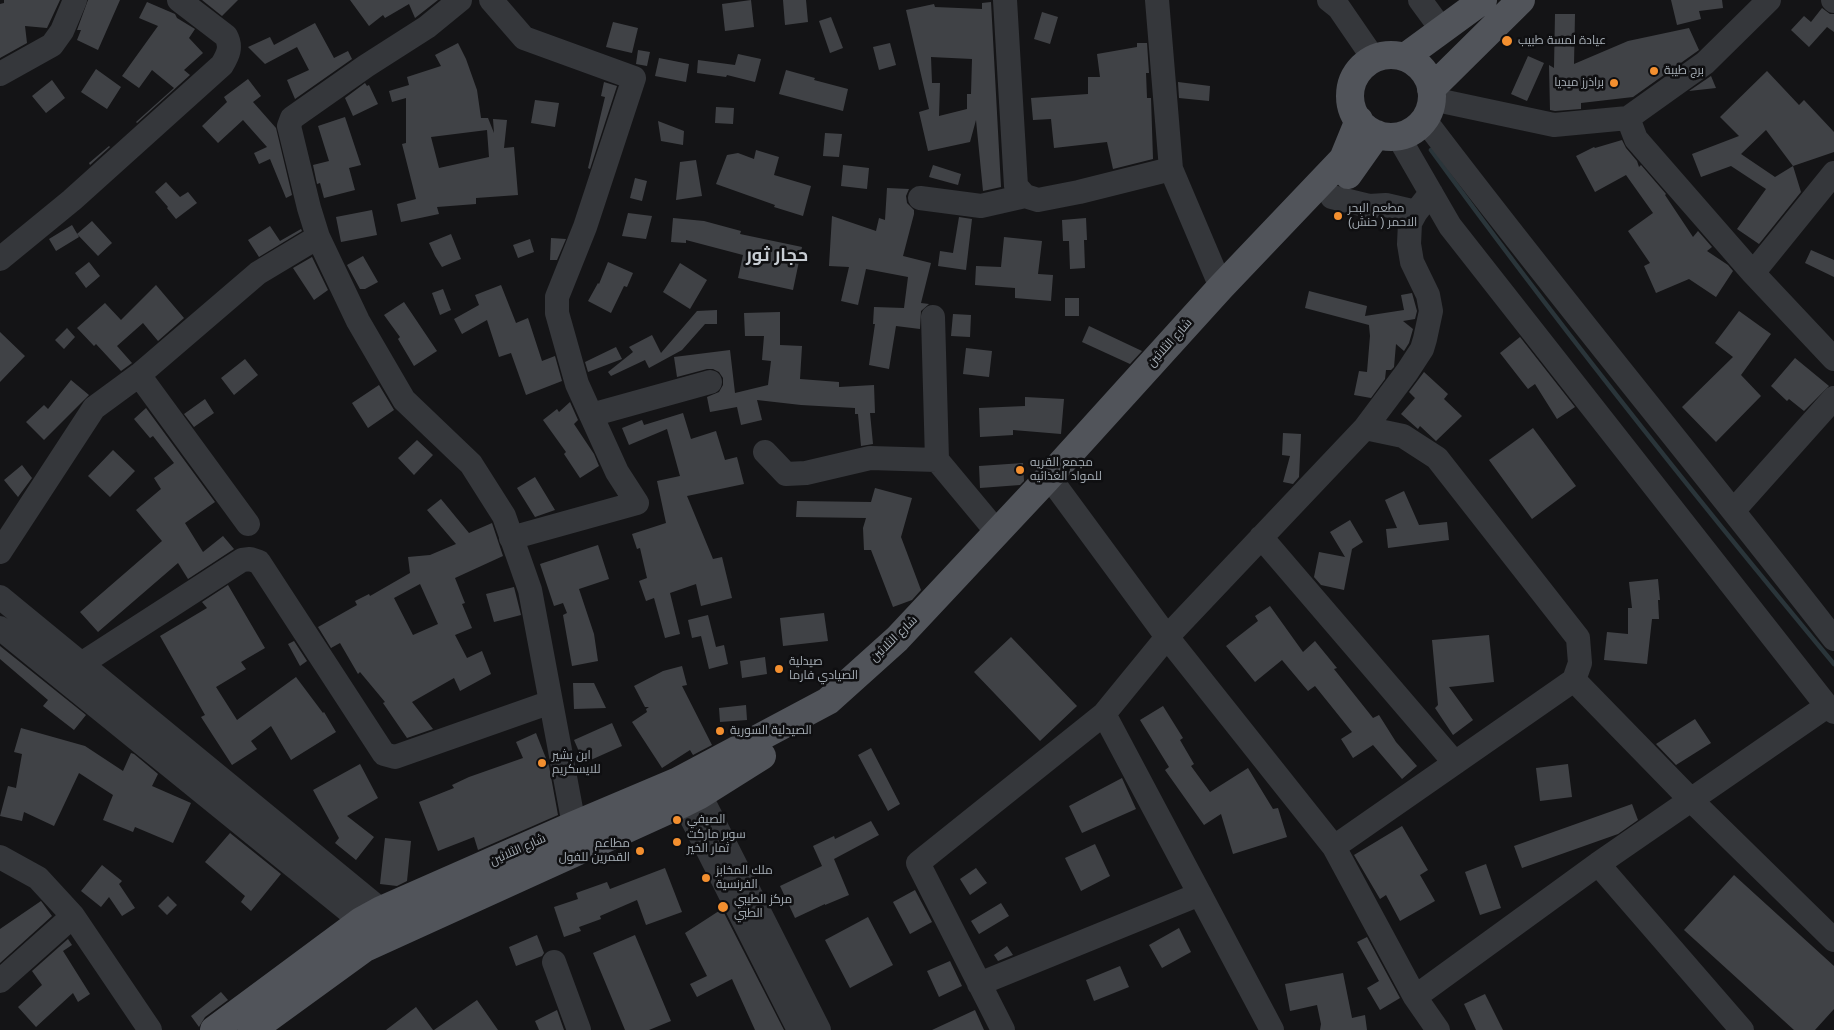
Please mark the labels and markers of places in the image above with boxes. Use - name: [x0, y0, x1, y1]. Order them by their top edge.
- marker: عيادة لمسة طبيب: [1500, 34, 1514, 48]
- place label: عيادة لمسة طبيب: [1518, 34, 1606, 48]
- place label: برج طيبة: [1664, 64, 1704, 78]
- marker: برج طيبة: [1648, 65, 1660, 77]
- place label: براذرز ميديا: [1554, 76, 1604, 90]
- marker: براذرز ميديا: [1608, 77, 1620, 89]
- place label: مطعم البحر الاحمر ( حنش): [1348, 202, 1417, 230]
- marker: مطعم البحر الاحمر ( حنش): [1332, 210, 1344, 222]
- place label: مجمع القريه للمواد الغذائيه: [1030, 456, 1102, 484]
- marker: مجمع القريه للمواد الغذائيه: [1014, 464, 1026, 476]
- place label: صيدلية الصيادي فارما: [789, 655, 858, 683]
- marker: صيدلية الصيادي فارما: [773, 663, 785, 675]
- place label: الصيدلية السورية: [730, 724, 812, 738]
- marker: الصيدلية السورية: [714, 725, 726, 737]
- place label: ابن بشير للايسكريم: [552, 749, 600, 777]
- marker: ابن بشير للايسكريم: [536, 757, 548, 769]
- place label: الصيفي: [687, 813, 726, 827]
- marker: الصيفي: [671, 814, 683, 826]
- place label: سوبر ماركت ثمار الخير: [687, 828, 746, 856]
- marker: سوبر ماركت ثمار الخير: [671, 836, 683, 848]
- place label: مطاعم القمرين للفول: [559, 837, 630, 865]
- marker: مطاعم القمرين للفول: [634, 845, 646, 857]
- place label: ملك المخابز الفرنسية: [716, 864, 773, 892]
- marker: ملك المخابز الفرنسية: [700, 872, 712, 884]
- place label: مركز الطيبي الطبي: [734, 893, 792, 921]
- marker: مركز الطيبي الطبي: [716, 900, 730, 914]

